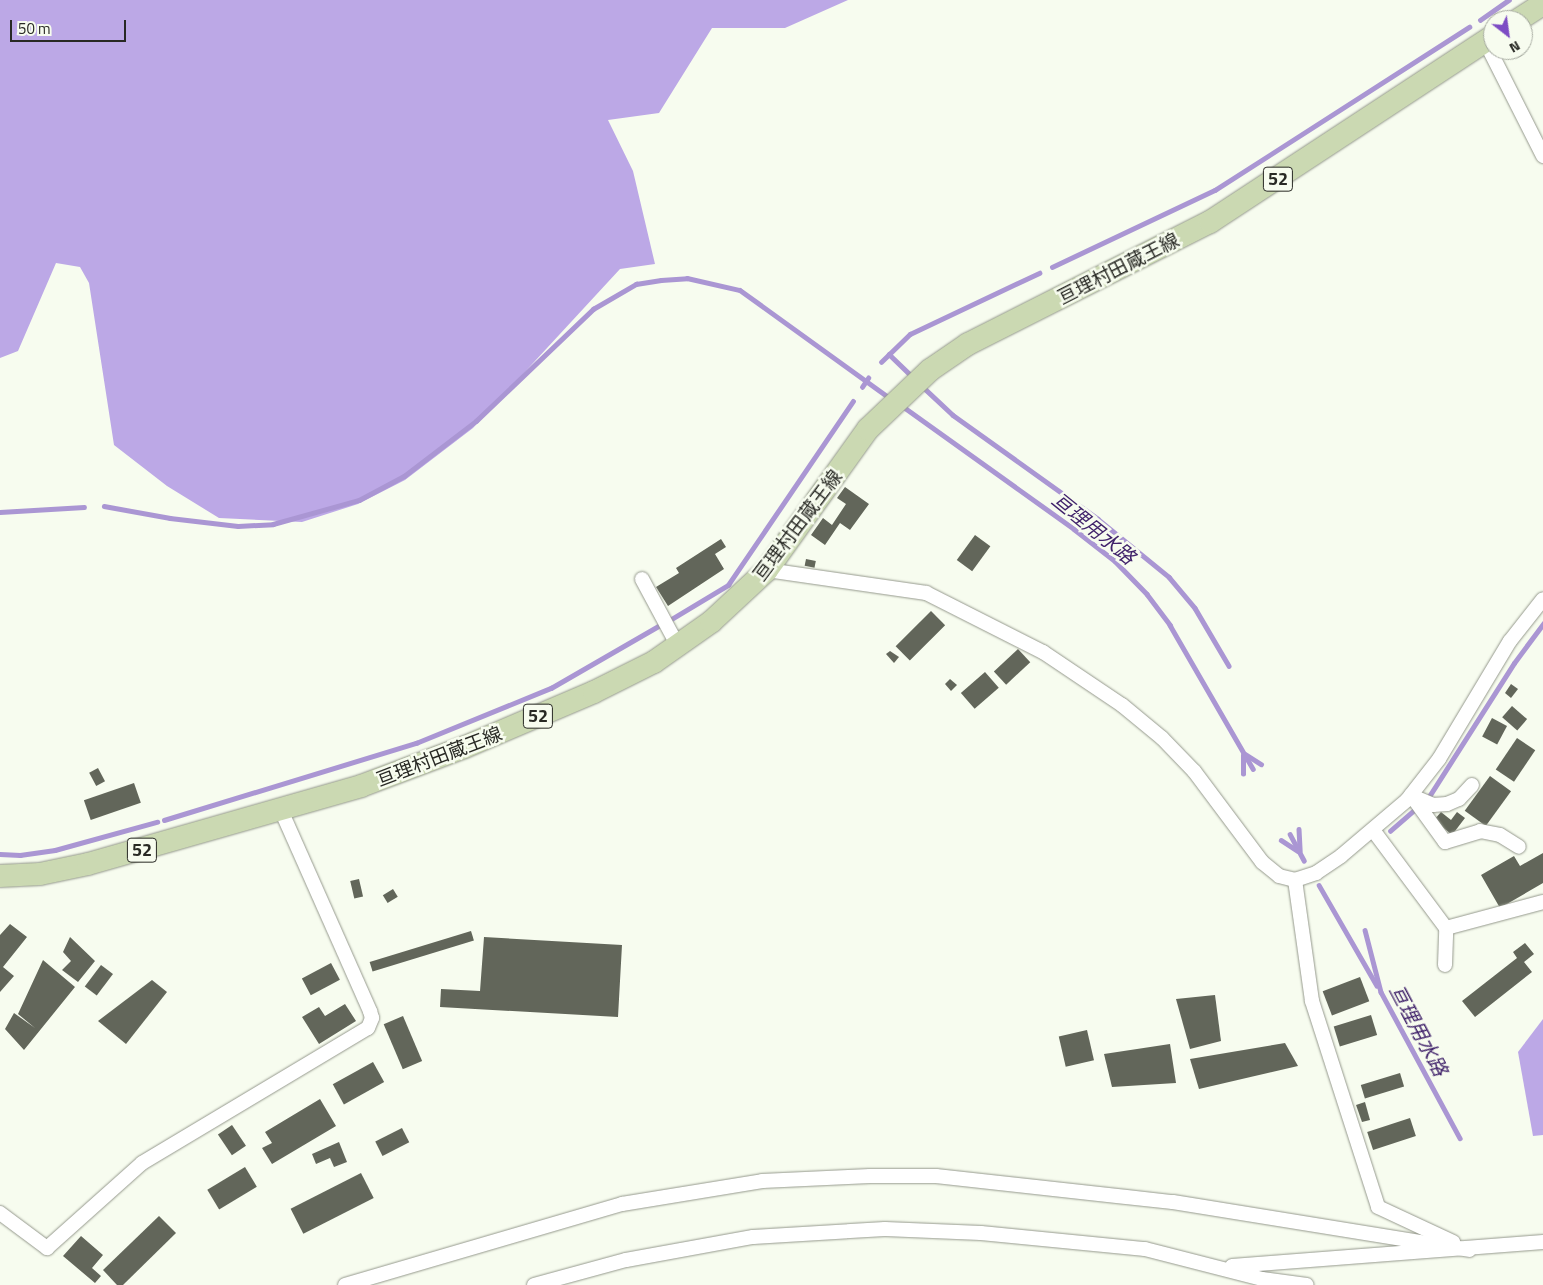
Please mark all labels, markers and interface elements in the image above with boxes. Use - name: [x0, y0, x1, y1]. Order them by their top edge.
- scale bar: [12, 10, 129, 42]
- north arrow: [1483, 10, 1533, 60]
- text: 50 m: [18, 17, 51, 40]
- text: N: [1506, 36, 1525, 59]
- road number: 52: [1262, 163, 1294, 194]
- street label: 亘理村田蔵王線: [1054, 228, 1182, 308]
- street label: 亘理村田蔵王線: [748, 465, 846, 585]
- water label: 亘理用水路: [1048, 487, 1140, 569]
- road number: 52: [522, 700, 554, 731]
- street label: 亘理村田蔵王線: [373, 722, 505, 790]
- road number: 52: [126, 834, 158, 866]
- water label: 亘理用水路: [1385, 980, 1453, 1080]

